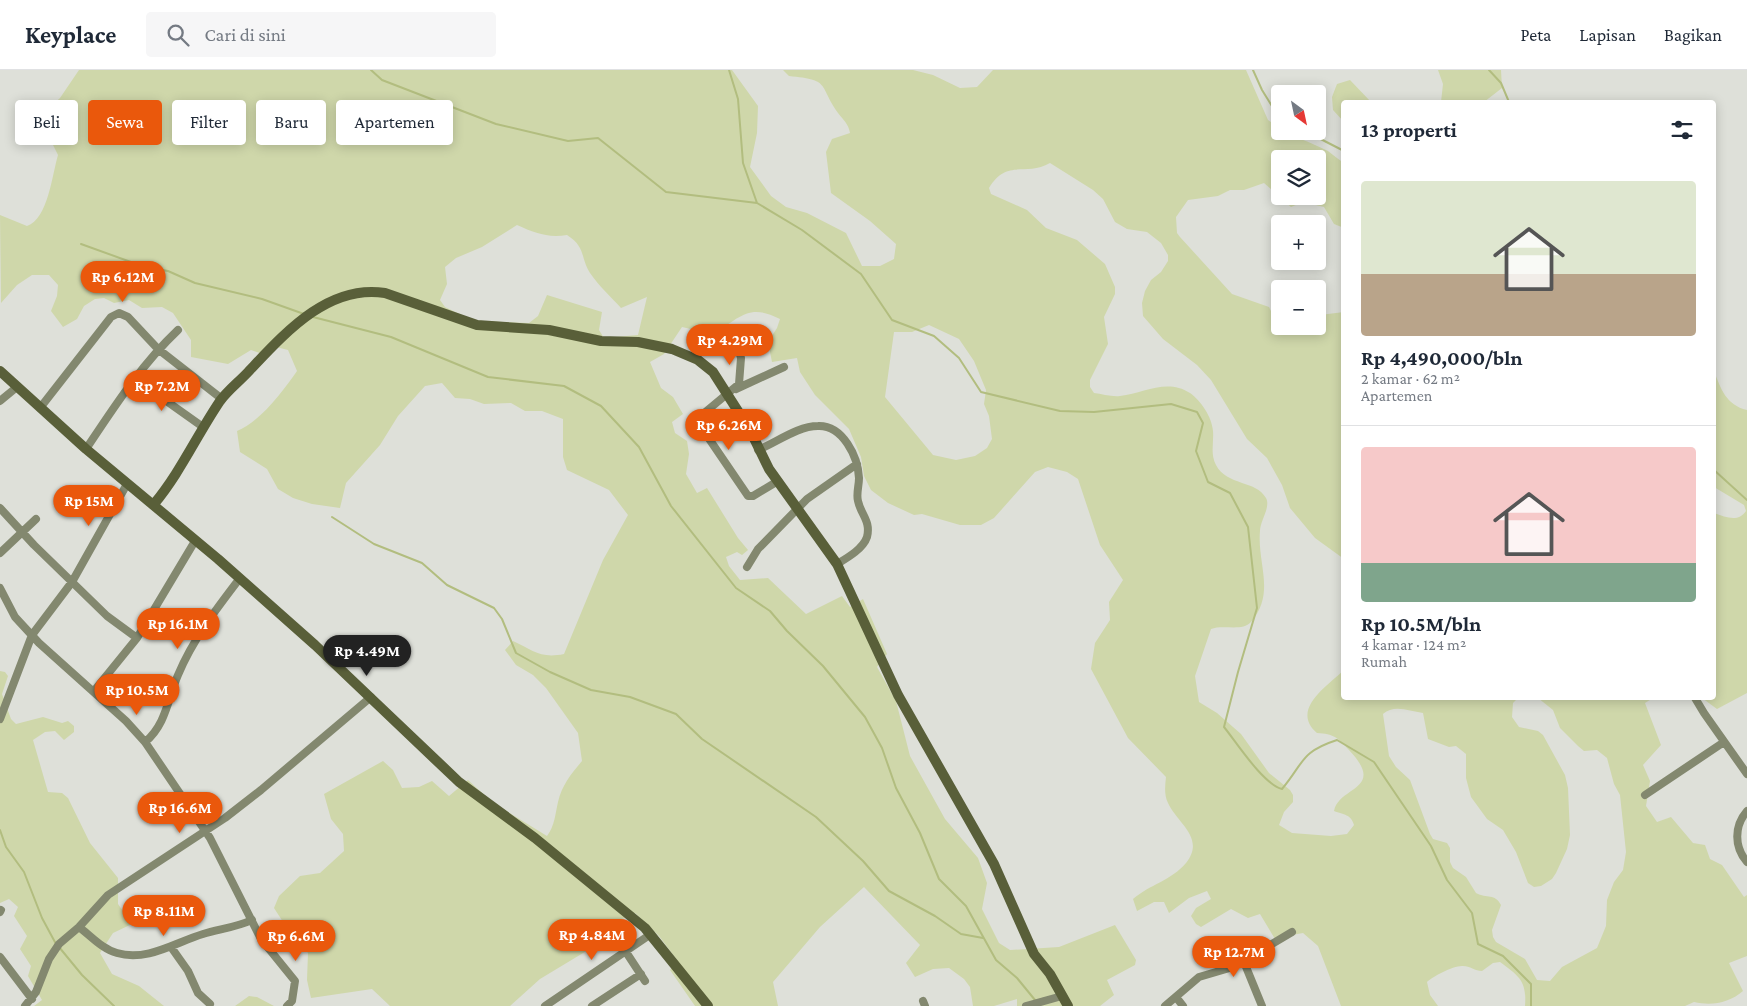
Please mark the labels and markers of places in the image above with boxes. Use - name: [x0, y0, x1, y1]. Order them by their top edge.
- pin: Rp 6.12M: [71, 260, 175, 303]
- pin: Rp 4.29M: [678, 324, 782, 366]
- pin: Rp 7.2M: [116, 370, 208, 412]
- pin: Rp 6.26M: [677, 408, 781, 451]
- pin: Rp 15M: [48, 484, 130, 527]
- pin: Rp 16.1M: [126, 608, 230, 650]
- pin: Rp 4.49M: [315, 634, 419, 677]
- pin: Rp 10.5M: [85, 674, 189, 716]
- pin: Rp 16.6M: [128, 792, 232, 834]
- pin: Rp 8.11M: [112, 894, 216, 937]
- pin: Rp 4.84M: [540, 918, 644, 961]
- pin: Rp 6.6M: [250, 920, 342, 962]
- pin: Rp 12.7M: [1182, 936, 1286, 978]

